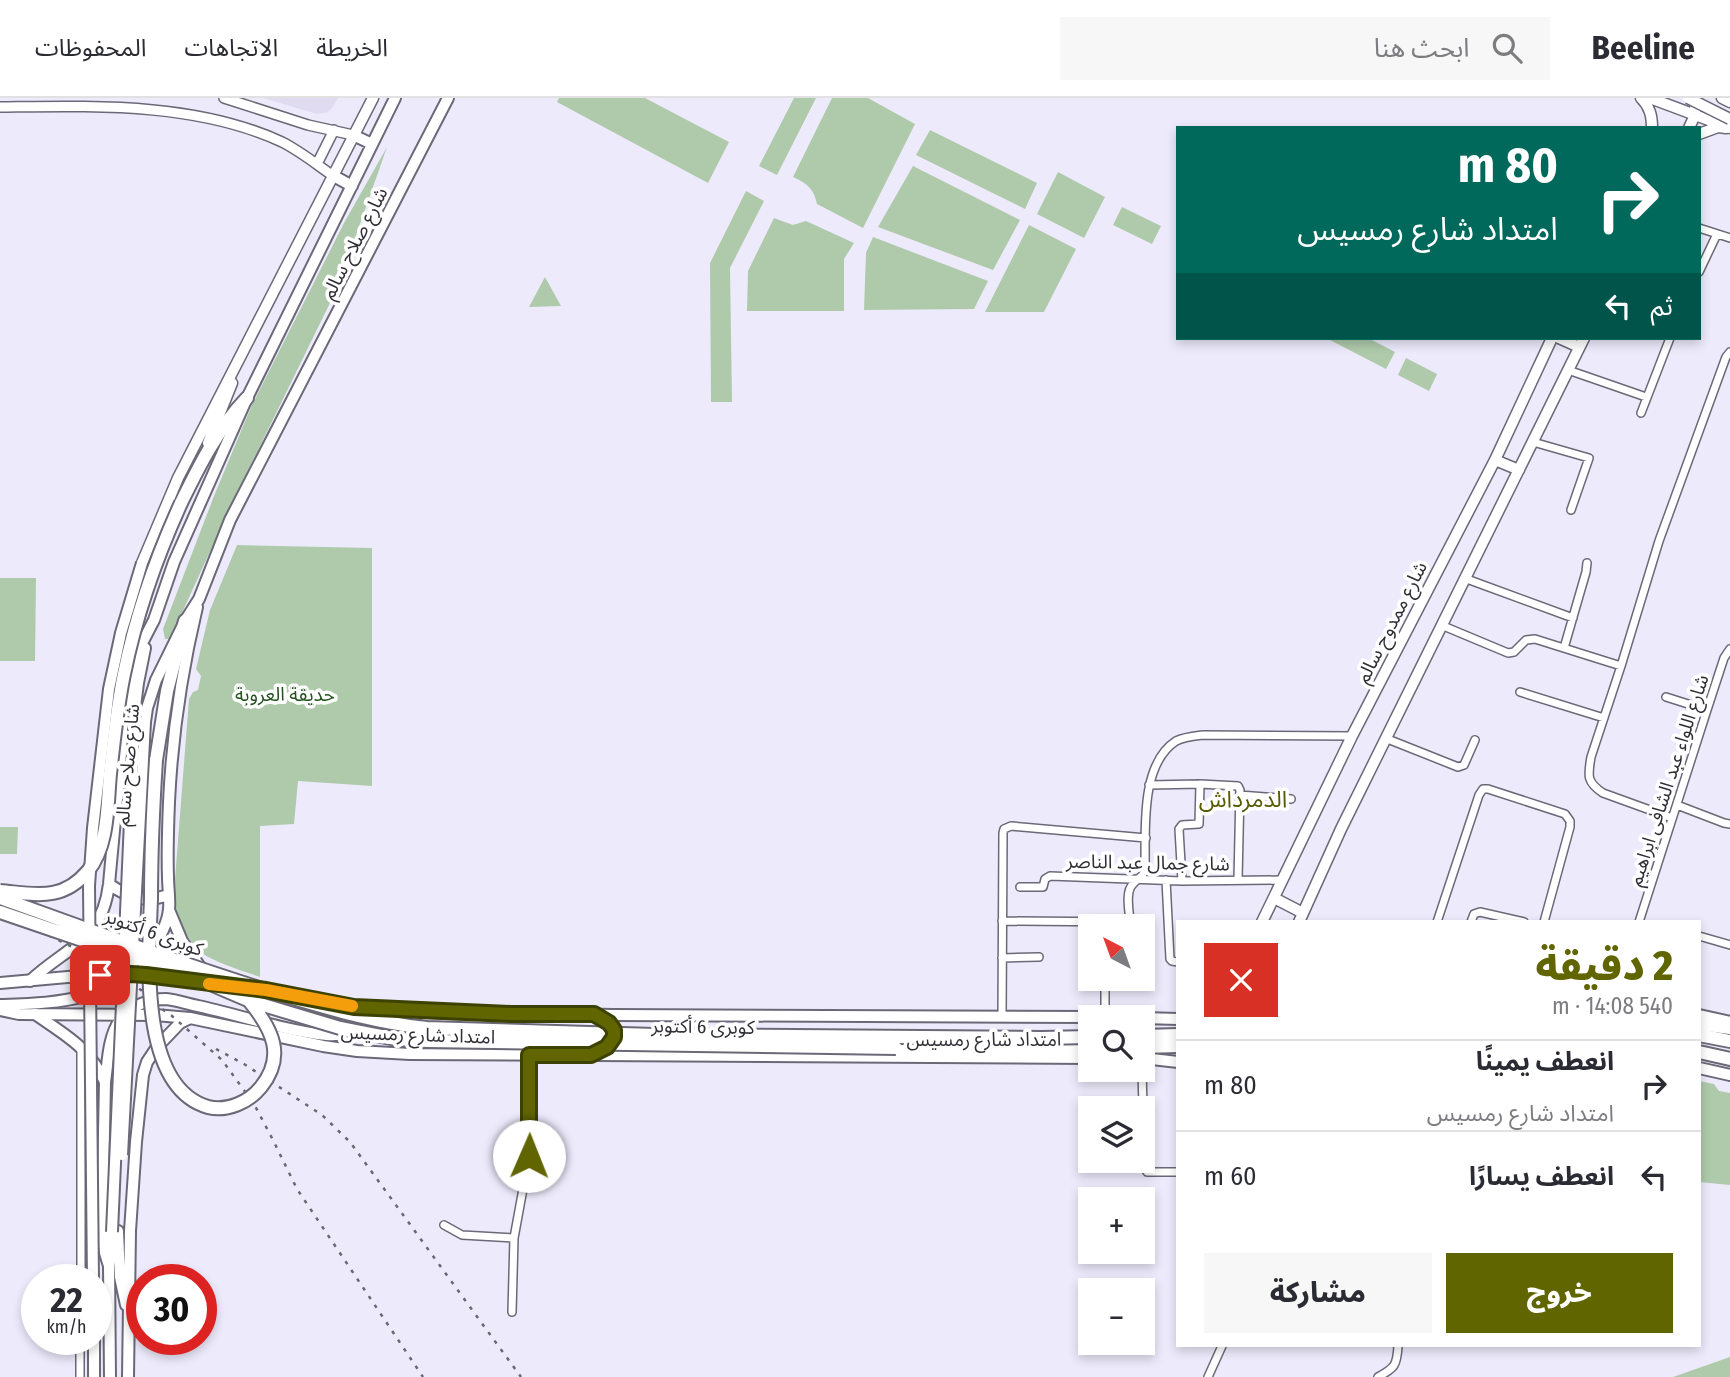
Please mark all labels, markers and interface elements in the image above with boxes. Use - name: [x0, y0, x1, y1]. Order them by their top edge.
- search box: [1060, 17, 1550, 80]
- text: Beeline: [1592, 28, 1695, 68]
- icon: search: [1488, 29, 1526, 67]
- text: ابحث هنا: [1374, 33, 1470, 64]
- text: المحفوظات: [35, 34, 146, 62]
- text: الاتجاهات: [184, 34, 278, 62]
- text: الخريطة: [316, 34, 388, 62]
- text: 80 m: [1458, 136, 1558, 195]
- icon: right: [1582, 154, 1673, 245]
- street label: شارع صلاح سالم: [316, 183, 395, 304]
- text: امتداد شارع رمسيس: [1297, 210, 1558, 248]
- icon: left: [1599, 287, 1637, 325]
- text: ثم: [1651, 291, 1673, 322]
- street label: شارع ممدوح سالم: [1351, 557, 1435, 688]
- street label: شارع اللواء عبد الشافى ابراهيم: [1623, 671, 1716, 890]
- park label: حديقة العروبة: [235, 683, 335, 706]
- street label: شارع صلاح سالم: [111, 703, 147, 827]
- district label: الدمرداش: [1199, 785, 1287, 813]
- street label: شارع جمال عبد الناصر: [1065, 850, 1230, 877]
- street label: كوبرى 6 أكتوبر: [100, 904, 207, 961]
- north arrow: [1078, 914, 1155, 990]
- map controls: [1078, 914, 1155, 1355]
- text: 2 دقيقة: [1535, 941, 1673, 991]
- button: close: [1204, 943, 1278, 1017]
- pin: [70, 945, 130, 1005]
- icon: arrive: [81, 956, 119, 994]
- text: 540 m · 14:08: [1552, 992, 1673, 1020]
- button: search: [1078, 1005, 1155, 1082]
- street label: كوبرى 6 أكتوبر: [650, 1014, 756, 1039]
- street label: امتداد شارع رمسيس: [340, 1020, 496, 1051]
- street label: امتداد شارع رمسيس: [907, 1028, 1061, 1053]
- text: انعطف يمينًا: [1476, 1046, 1614, 1077]
- icon: right: [1635, 1067, 1673, 1105]
- text: 80 m: [1204, 1070, 1257, 1101]
- button: layers: [1078, 1096, 1155, 1173]
- text: امتداد شارع رمسيس: [1427, 1099, 1614, 1127]
- position arrow: [492, 1119, 566, 1193]
- icon: left: [1635, 1158, 1673, 1196]
- text: 60 m: [1204, 1161, 1257, 1192]
- text: انعطف يسارًا: [1469, 1161, 1614, 1192]
- button: +: [1078, 1187, 1155, 1264]
- button: مشاركة: [1204, 1253, 1432, 1333]
- button: خروج: [1446, 1253, 1673, 1333]
- speed limit sign: 30: [126, 1264, 217, 1355]
- button: −: [1078, 1278, 1155, 1355]
- text: 22: [50, 1279, 83, 1321]
- text: km/h: [46, 1316, 87, 1338]

